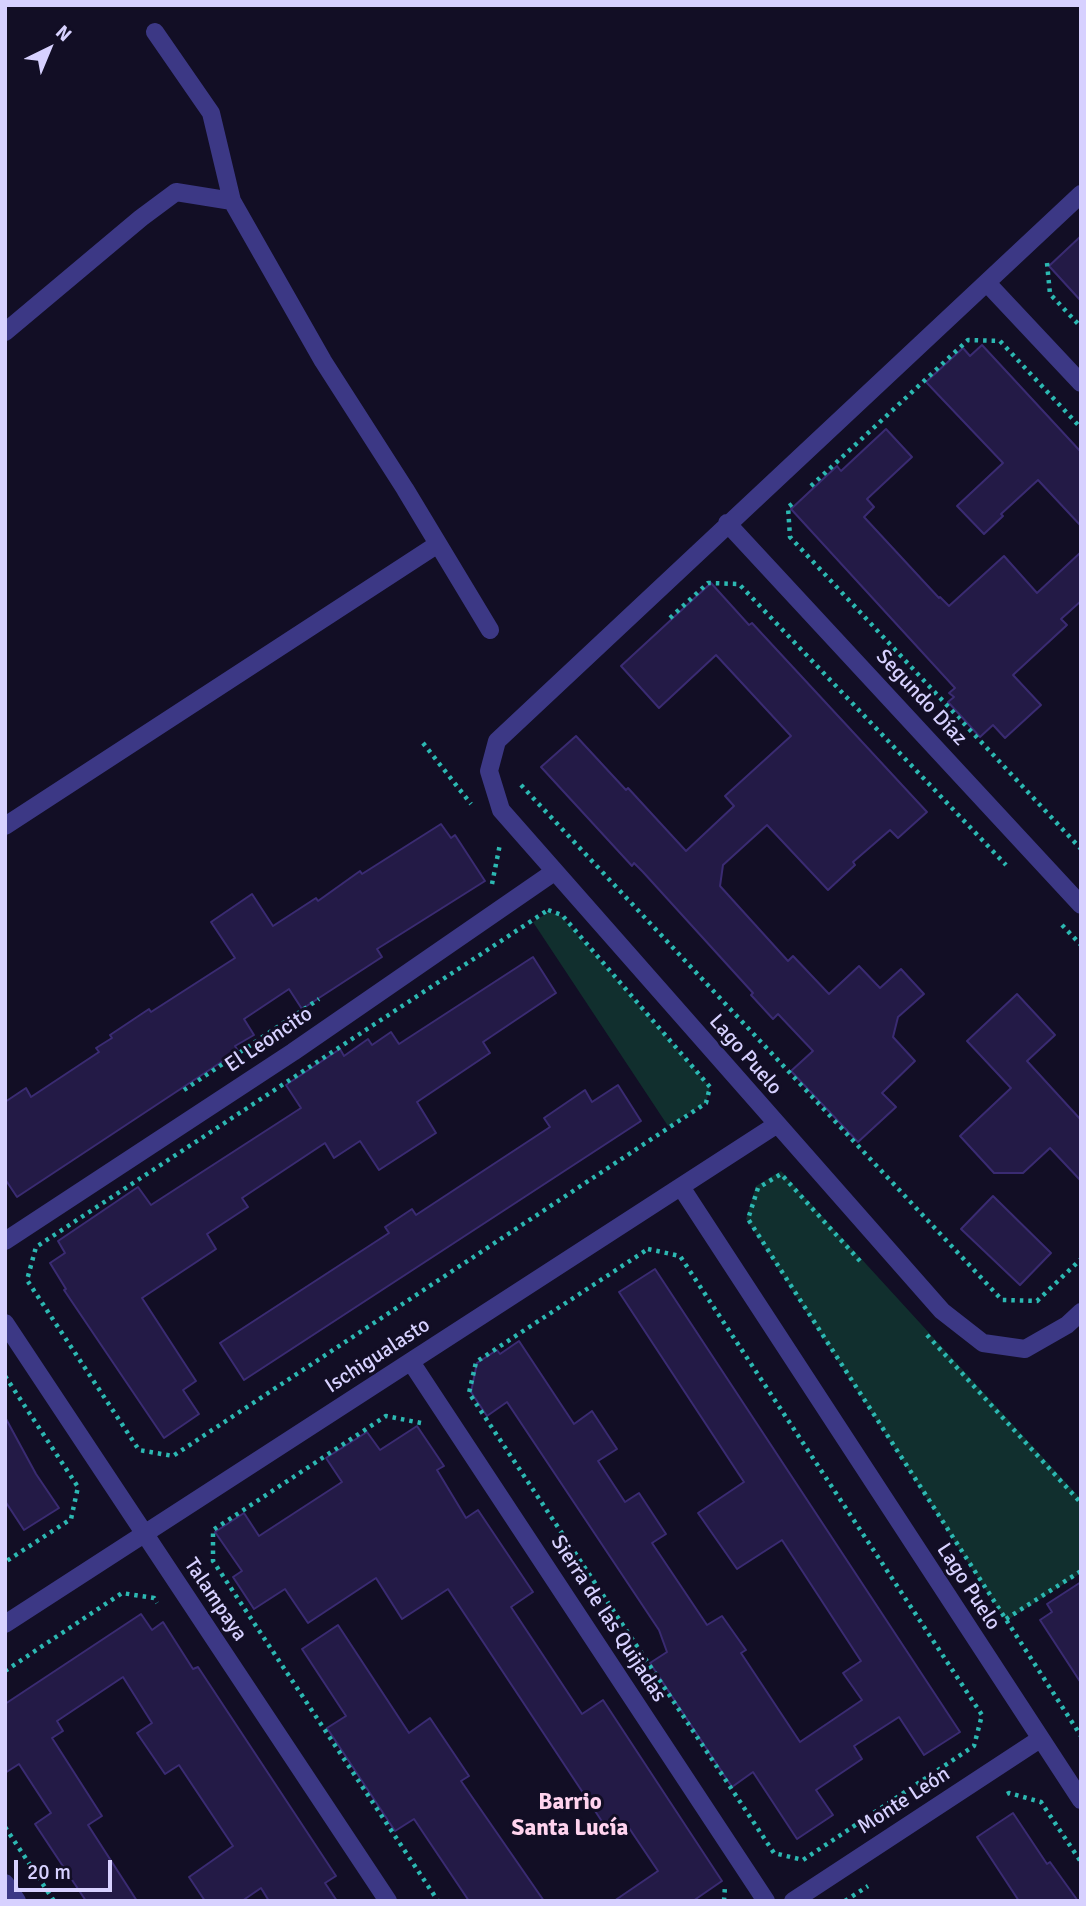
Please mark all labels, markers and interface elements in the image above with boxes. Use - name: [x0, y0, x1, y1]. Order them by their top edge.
- north arrow: [14, 14, 84, 84]
- text: N: [50, 20, 76, 47]
- street label: Segundo Díaz: [870, 645, 972, 751]
- street label: El Leoncito: [221, 1002, 317, 1078]
- street label: Lago Puelo: [703, 1010, 787, 1100]
- street label: Ischigualasto: [321, 1313, 435, 1399]
- street label: Sierra de las Quijadas: [545, 1531, 671, 1707]
- street label: Lago Puelo: [931, 1539, 1005, 1635]
- street label: Talampaya: [178, 1554, 252, 1646]
- street label: Monte León: [853, 1762, 955, 1840]
- district label: Barrio Santa Lucía: [512, 1789, 628, 1843]
- scale bar: [18, 1846, 116, 1890]
- text: 20 m: [27, 1859, 71, 1885]

